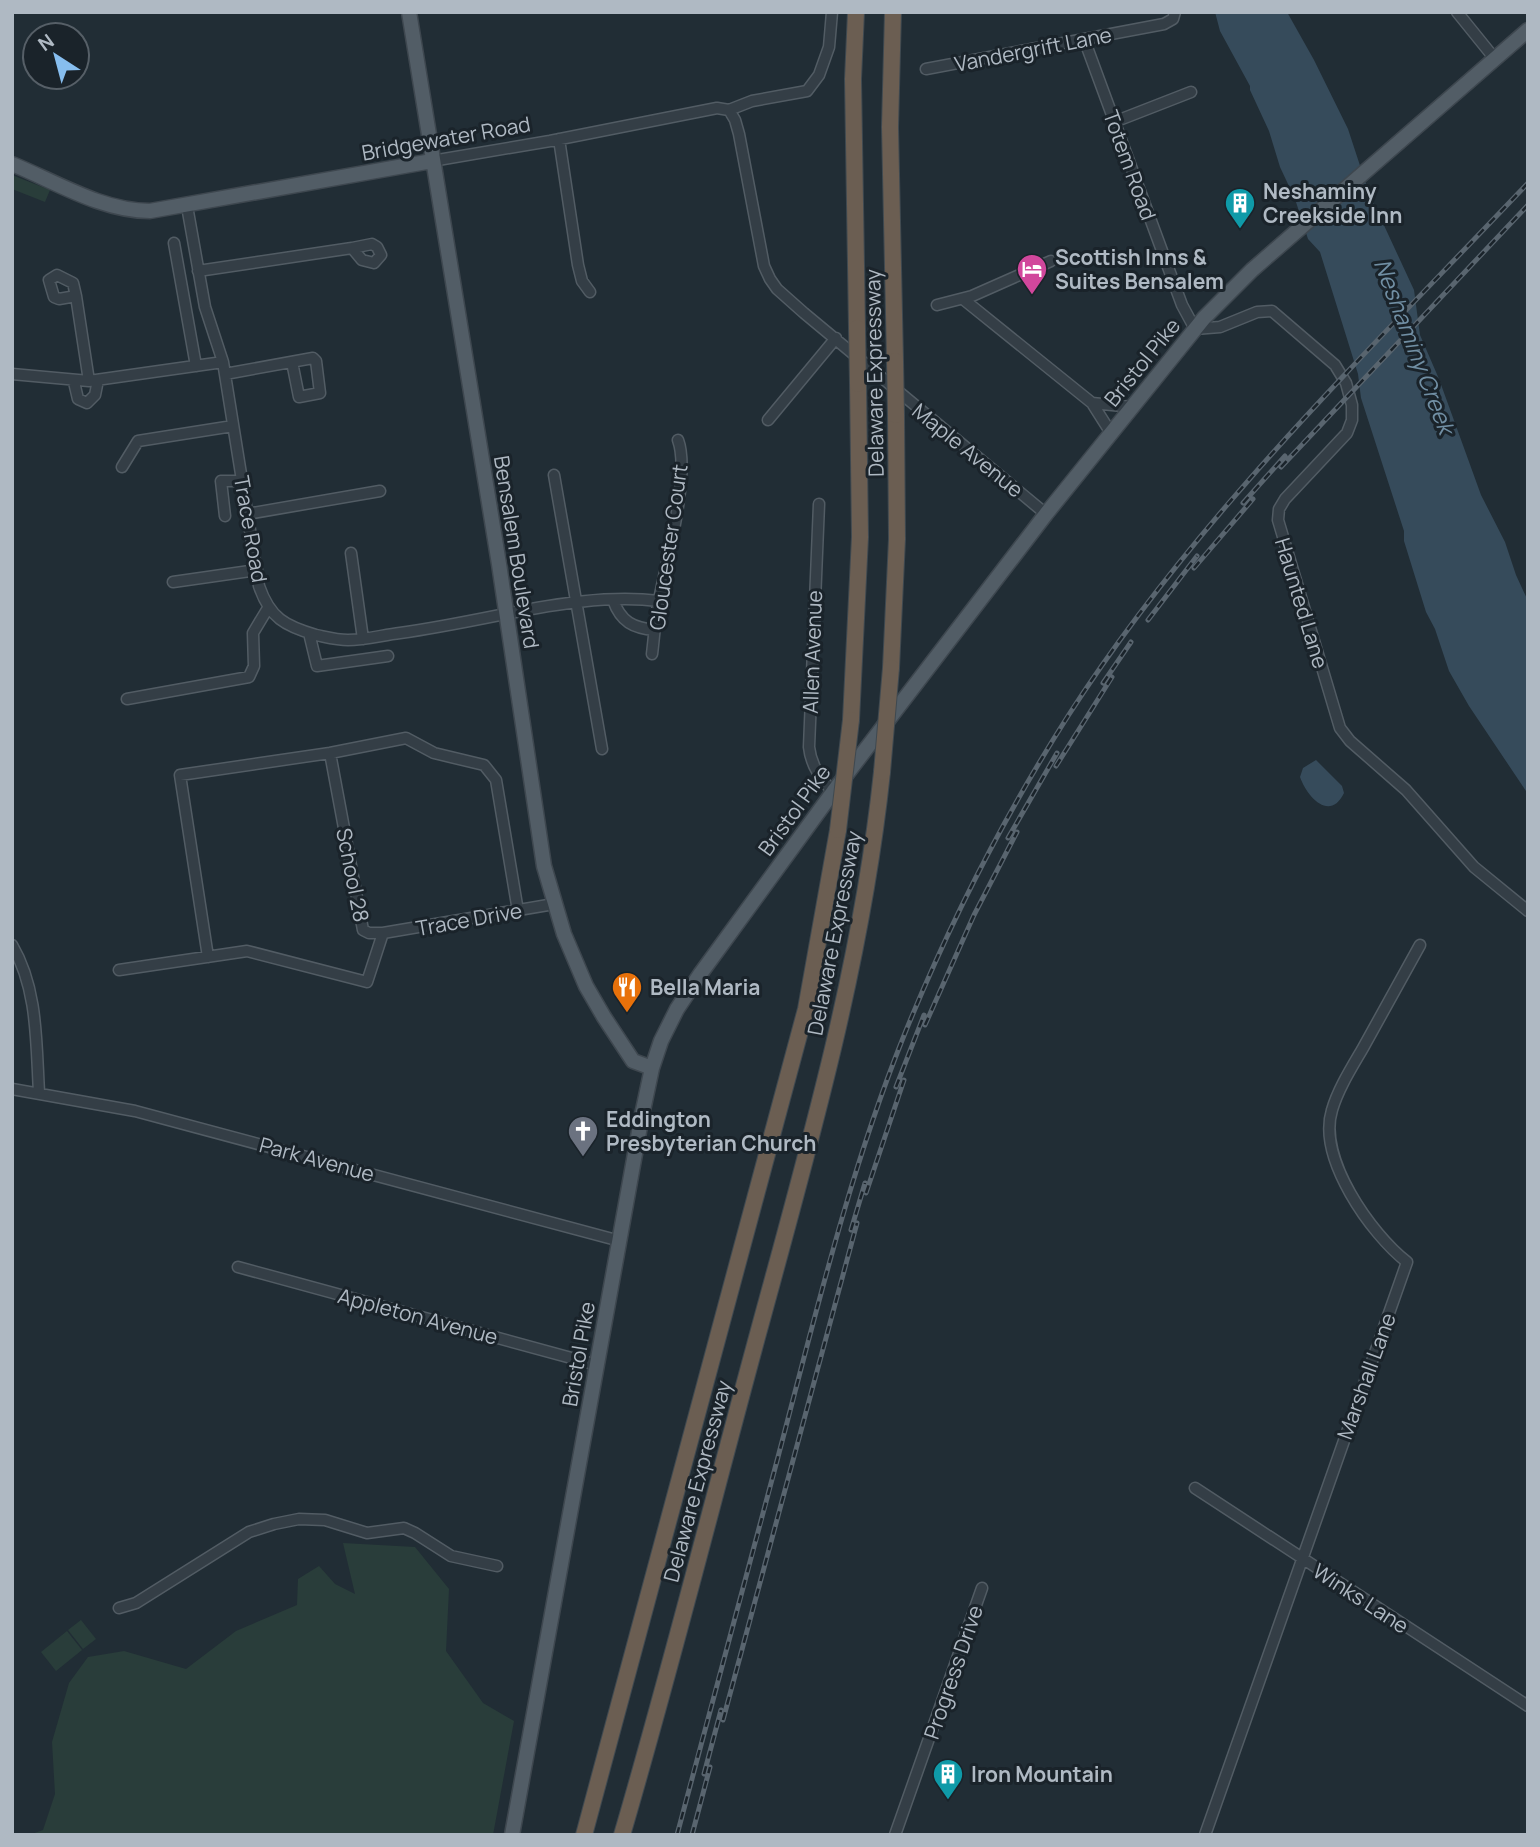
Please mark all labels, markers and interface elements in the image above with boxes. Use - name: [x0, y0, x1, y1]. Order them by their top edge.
- street label: Vandergrift Lane: [952, 20, 1114, 78]
- north arrow: [21, 21, 91, 91]
- text: N: [33, 28, 59, 57]
- street label: Totem Road: [1097, 106, 1163, 224]
- street label: Bridgewater Road: [359, 109, 533, 167]
- place label: Neshaminy Creekside Inn: [1263, 177, 1402, 229]
- building icon: Neshaminy Creekside Inn: [1223, 186, 1257, 230]
- place label: Scottish Inns & Suites Bensalem: [1055, 243, 1224, 295]
- hotel icon: Scottish Inns & Suites Bensalem: [1015, 252, 1049, 296]
- water label: Neshaminy Creek: [1367, 254, 1464, 442]
- street label: Delaware Expressway: [858, 269, 890, 477]
- street label: Bristol Pike: [1098, 312, 1186, 412]
- street label: Maple Avenue: [907, 397, 1029, 503]
- street label: Bensalem Boulevard: [488, 454, 546, 650]
- street label: Gloucester Court: [643, 462, 693, 632]
- street label: Trace Road: [228, 473, 274, 585]
- street label: Haunted Lane: [1269, 534, 1335, 672]
- street label: Allen Avenue: [796, 590, 828, 714]
- street label: Bristol Pike: [752, 759, 836, 861]
- street label: School 28: [330, 826, 376, 924]
- street label: Delaware Expressway: [800, 828, 868, 1038]
- street label: Trace Drive: [414, 896, 524, 942]
- restaurant icon: Bella Maria: [610, 970, 644, 1014]
- place label: Bella Maria: [650, 973, 760, 1001]
- place label: Eddington Presbyterian Church: [606, 1105, 816, 1157]
- church icon: Eddington Presbyterian Church: [566, 1114, 600, 1158]
- street label: Park Avenue: [256, 1130, 378, 1188]
- street label: Appleton Avenue: [335, 1281, 501, 1351]
- street label: Bristol Pike: [555, 1299, 601, 1409]
- street label: Marshall Lane: [1330, 1309, 1402, 1443]
- street label: Delaware Expressway: [657, 1377, 737, 1585]
- street label: Winks Lane: [1308, 1557, 1414, 1639]
- street label: Progress Drive: [917, 1601, 989, 1743]
- building icon: Iron Mountain: [931, 1757, 965, 1801]
- place label: Iron Mountain: [971, 1760, 1113, 1788]

